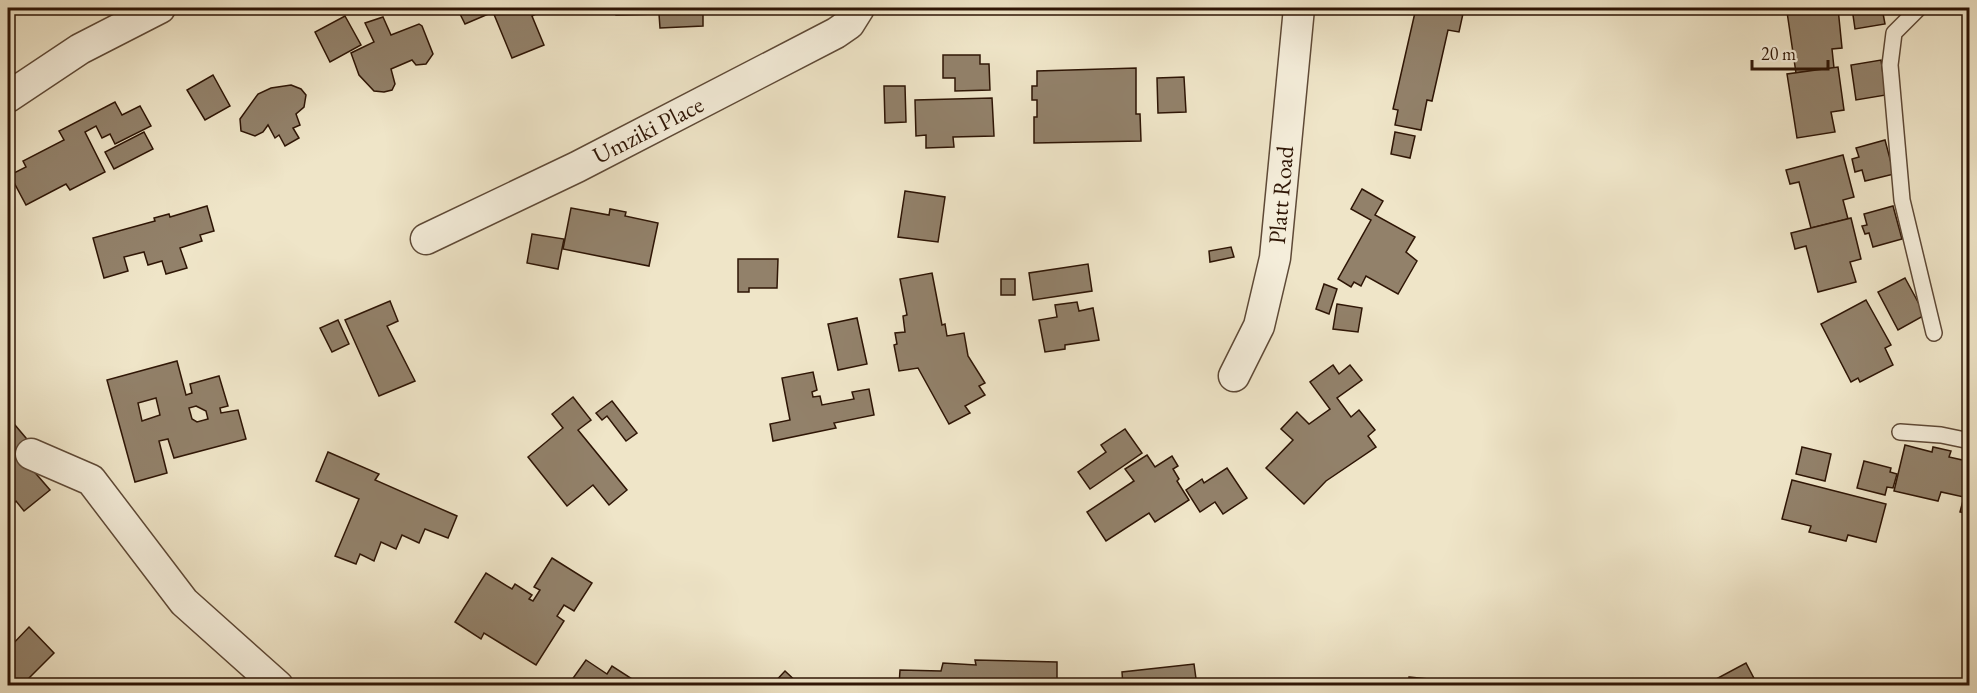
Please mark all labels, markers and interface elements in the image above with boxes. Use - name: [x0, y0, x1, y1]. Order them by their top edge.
- scale bar: [1752, 33, 1828, 71]
- text: 20 m: [1761, 42, 1796, 65]
- street label: Umziki Place: [587, 88, 708, 171]
- street label: Platt Road: [1261, 144, 1300, 245]

